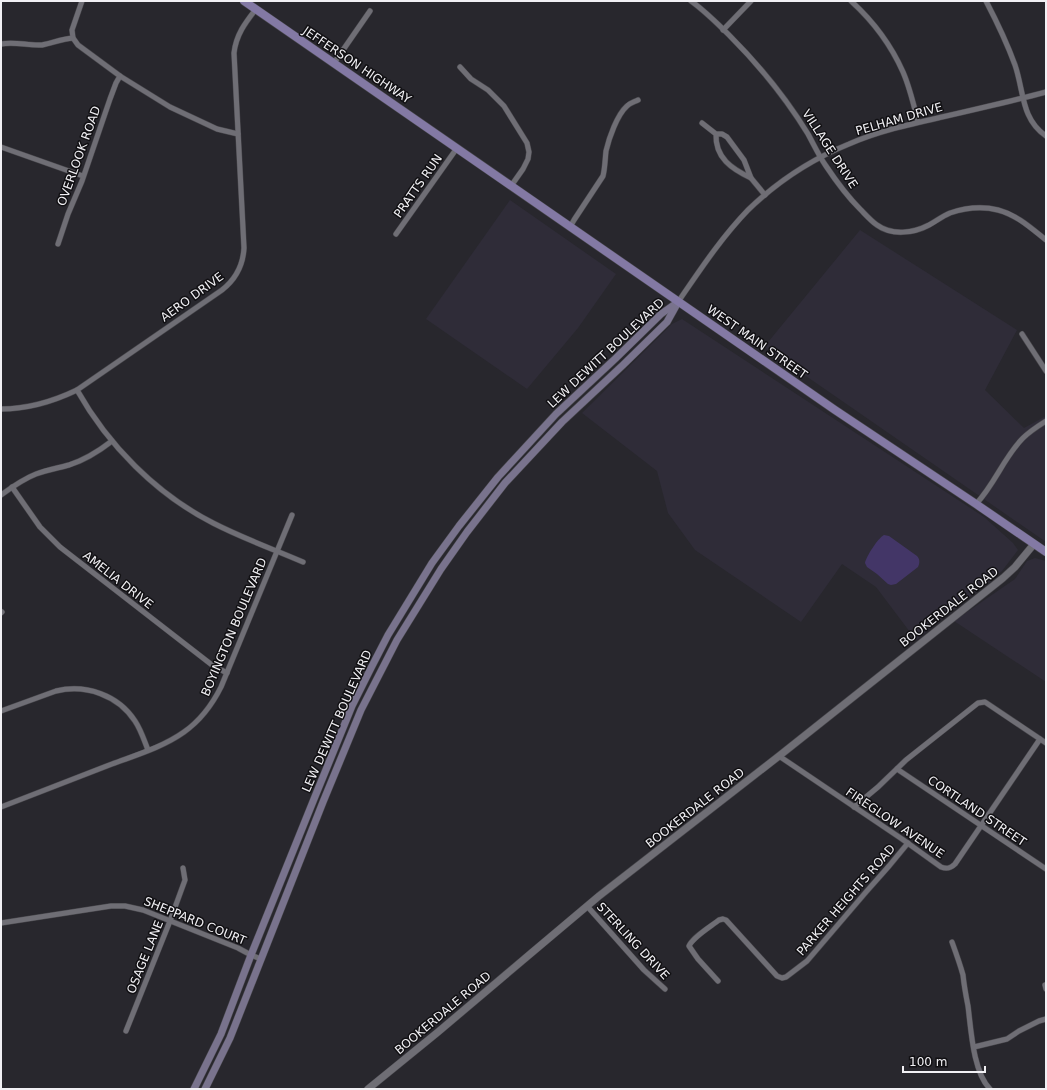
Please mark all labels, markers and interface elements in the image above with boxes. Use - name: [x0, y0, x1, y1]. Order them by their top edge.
- street label: JEFFERSON HIGHWAY: [299, 23, 414, 107]
- street label: PELHAM DRIVE: [854, 100, 944, 138]
- street label: OVERLOOK ROAD: [54, 104, 104, 208]
- street label: VILLAGE DRIVE: [799, 107, 861, 191]
- street label: PRATTS RUN: [391, 152, 445, 220]
- street label: AERO DRIVE: [158, 270, 226, 324]
- street label: LEW DEWITT BOULEVARD: [545, 295, 667, 411]
- street label: WEST MAIN STREET: [704, 302, 810, 382]
- street label: AMELIA DRIVE: [80, 548, 156, 612]
- street label: BOYINGTON BOULEVARD: [198, 556, 270, 698]
- street label: BOOKERDALE ROAD: [897, 564, 1001, 650]
- street label: LEW DEWITT BOULEVARD: [299, 648, 375, 794]
- street label: BOOKERDALE ROAD: [643, 765, 747, 851]
- street label: CORTLAND STREET: [925, 773, 1029, 849]
- street label: FIREGLOW AVENUE: [843, 785, 947, 861]
- street label: PARKER HEIGHTS ROAD: [794, 841, 898, 959]
- street label: SHEPPARD COURT: [142, 894, 249, 948]
- street label: STERLING DRIVE: [594, 900, 672, 982]
- street label: OSAGE LANE: [124, 918, 166, 996]
- street label: BOOKERDALE ROAD: [392, 969, 494, 1057]
- scale bar: [903, 1048, 985, 1074]
- text: 100 m: [909, 1055, 947, 1069]

